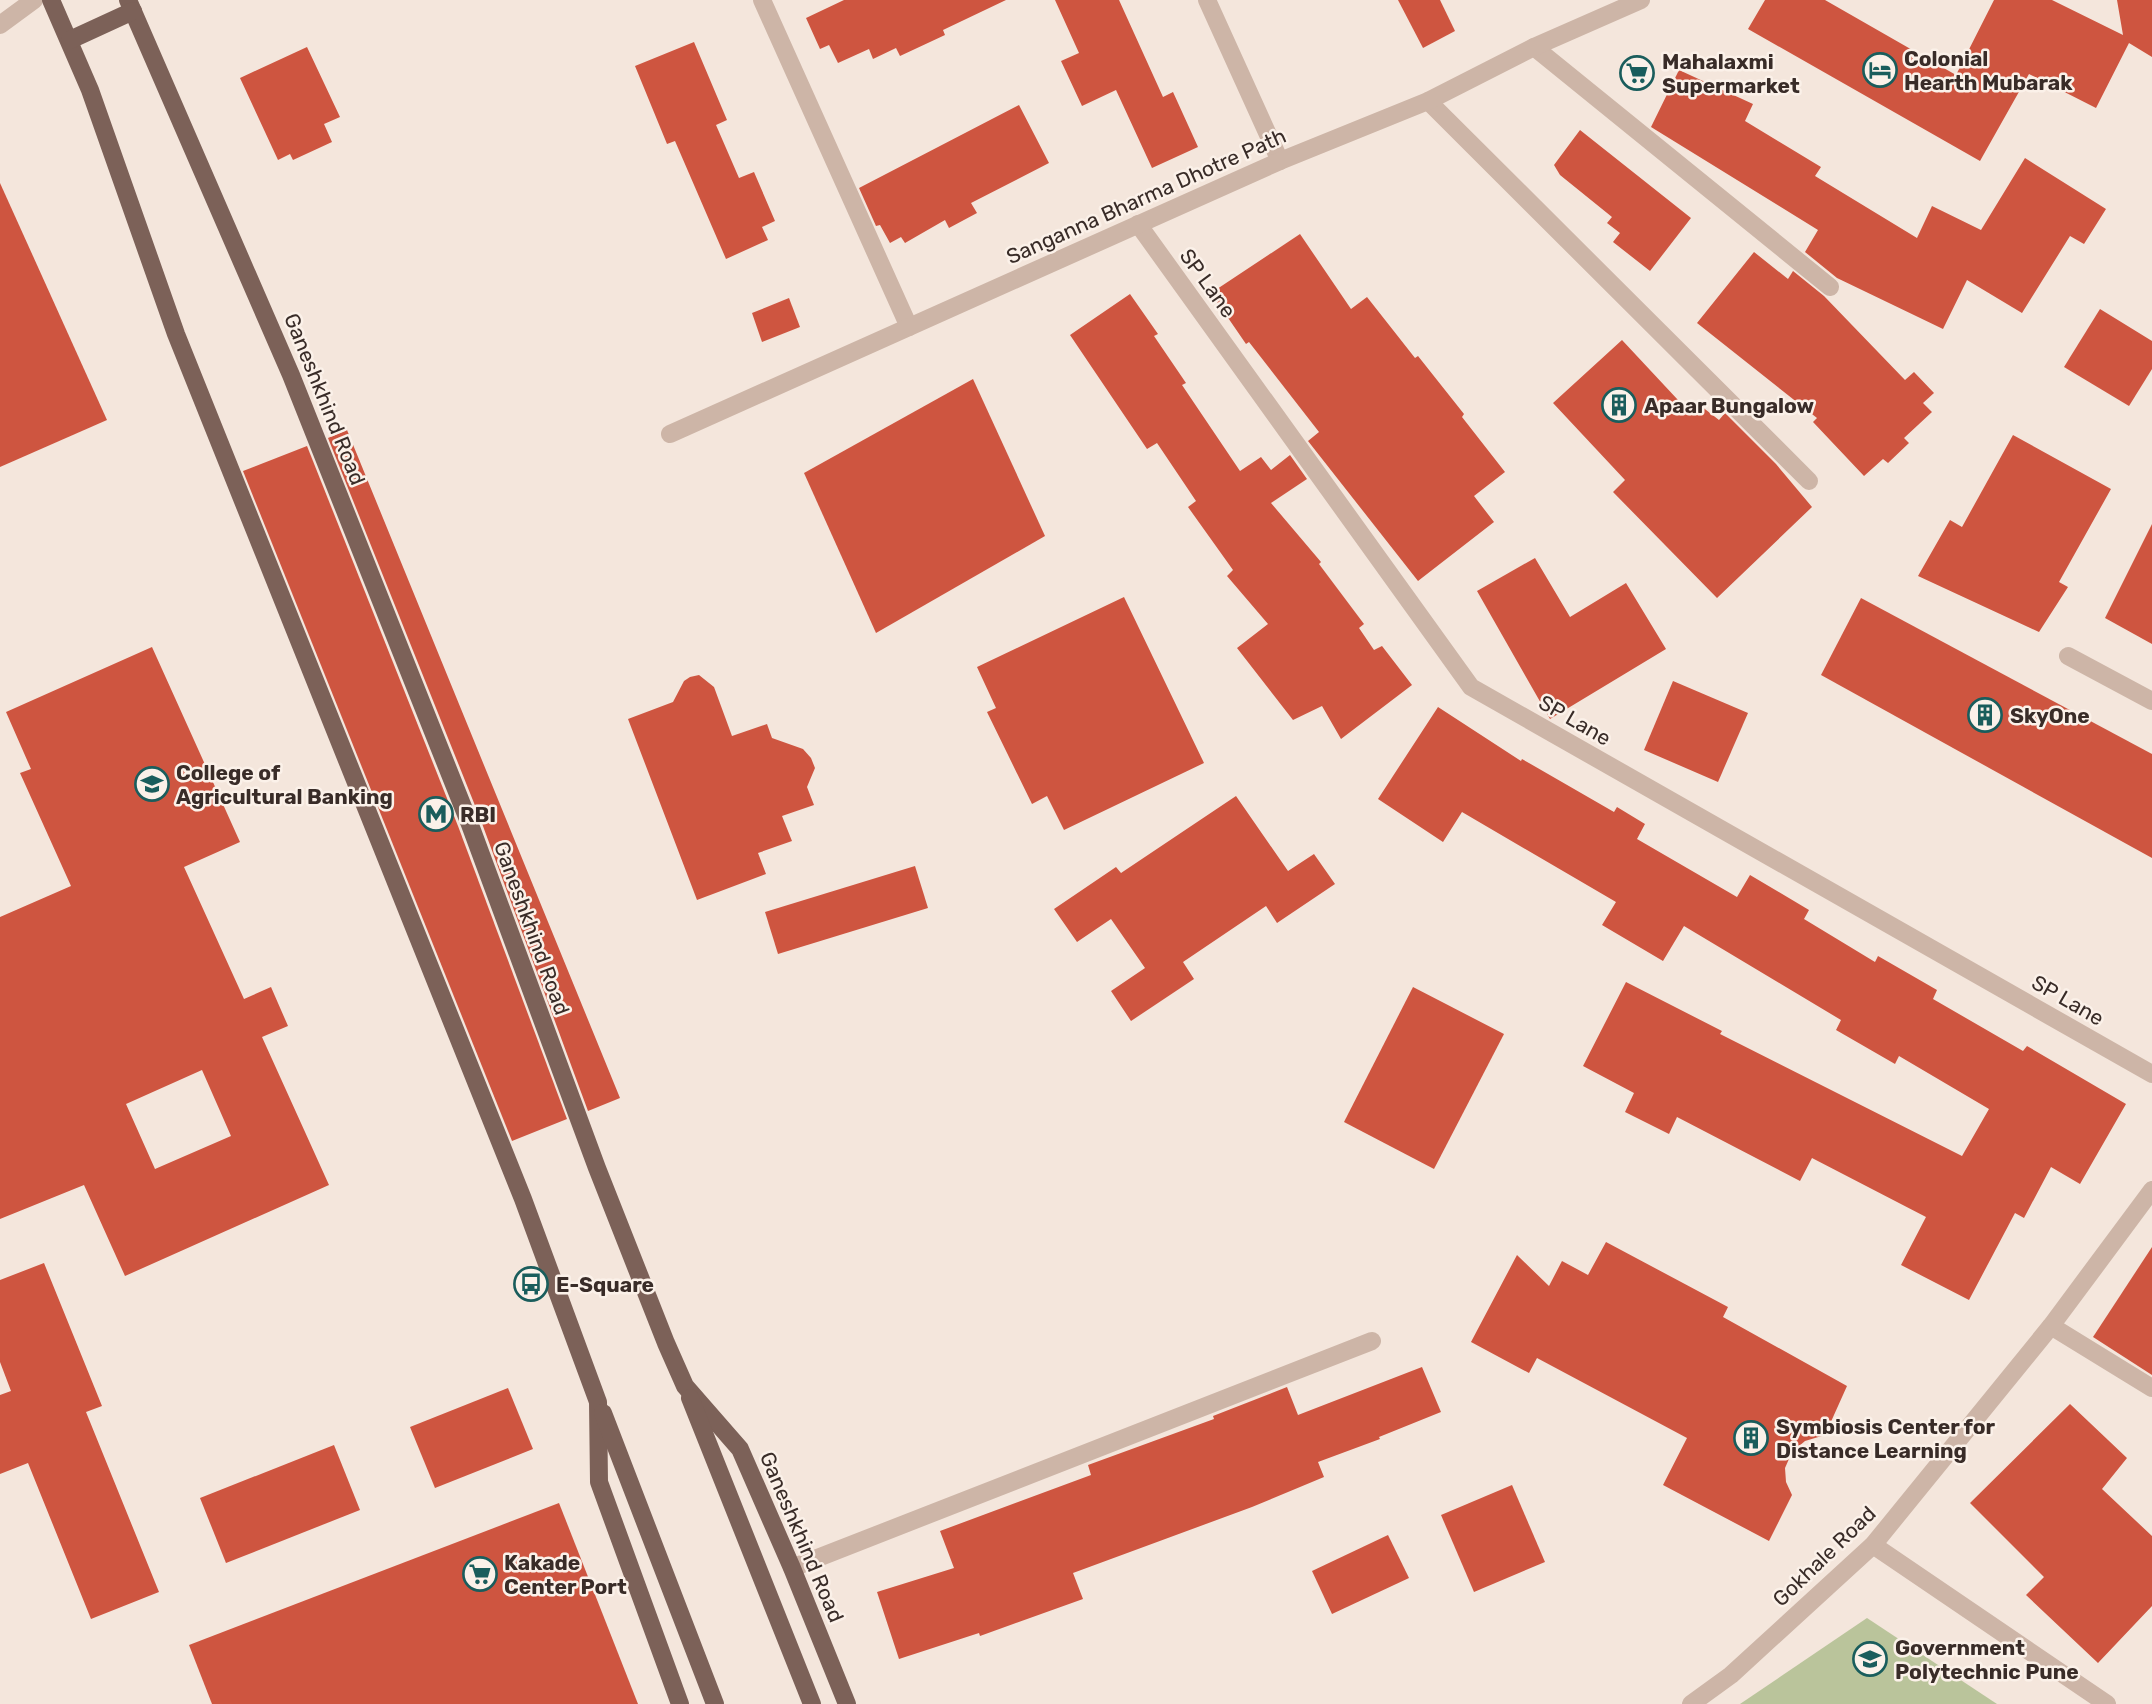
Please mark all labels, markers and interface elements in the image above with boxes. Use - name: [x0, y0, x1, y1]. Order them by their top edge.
- place label: Colonial Hearth Mubarak: [1904, 46, 2073, 95]
- place label: Mahalaxmi Supermarket: [1662, 49, 1800, 98]
- hotel icon: Colonial Hearth Mubarak: [1861, 51, 1899, 89]
- supermarket icon: Mahalaxmi Supermarket: [1618, 54, 1656, 92]
- street label: Sanganna Bharma Dhotre Path: [1002, 123, 1290, 269]
- street label: SP Lane: [1175, 244, 1241, 322]
- street label: Ganeshkhind Road: [279, 310, 371, 488]
- building icon: Apaar Bungalow: [1600, 386, 1638, 424]
- place label: Apaar Bungalow: [1644, 393, 1815, 418]
- street label: SP Lane: [1534, 689, 1616, 751]
- building icon: SkyOne: [1966, 696, 2004, 734]
- place label: SkyOne: [2010, 703, 2090, 728]
- place label: College of Agricultural Banking: [176, 760, 393, 809]
- school or university icon: College of Agricultural Banking: [133, 765, 171, 803]
- metro station icon: RBI: [417, 795, 455, 833]
- place label: RBI: [460, 802, 496, 827]
- street label: Ganeshkhind Road: [489, 838, 575, 1018]
- street label: SP Lane: [2027, 969, 2109, 1031]
- bus stop icon: E-Square: [512, 1265, 550, 1303]
- place label: E-Square: [556, 1272, 654, 1297]
- place label: Symbiosis Center for Distance Learning: [1776, 1414, 1996, 1463]
- building icon: Symbiosis Center for Distance Learning: [1732, 1419, 1770, 1457]
- street label: Ganeshkhind Road: [755, 1448, 849, 1626]
- street label: Gokhale Road: [1767, 1501, 1881, 1611]
- place label: Kakade Center Port: [504, 1550, 627, 1599]
- supermarket icon: Kakade Center Port: [461, 1555, 499, 1593]
- place label: Government Polytechnic Pune: [1895, 1635, 2079, 1684]
- school or university icon: Government Polytechnic Pune: [1851, 1640, 1889, 1678]

